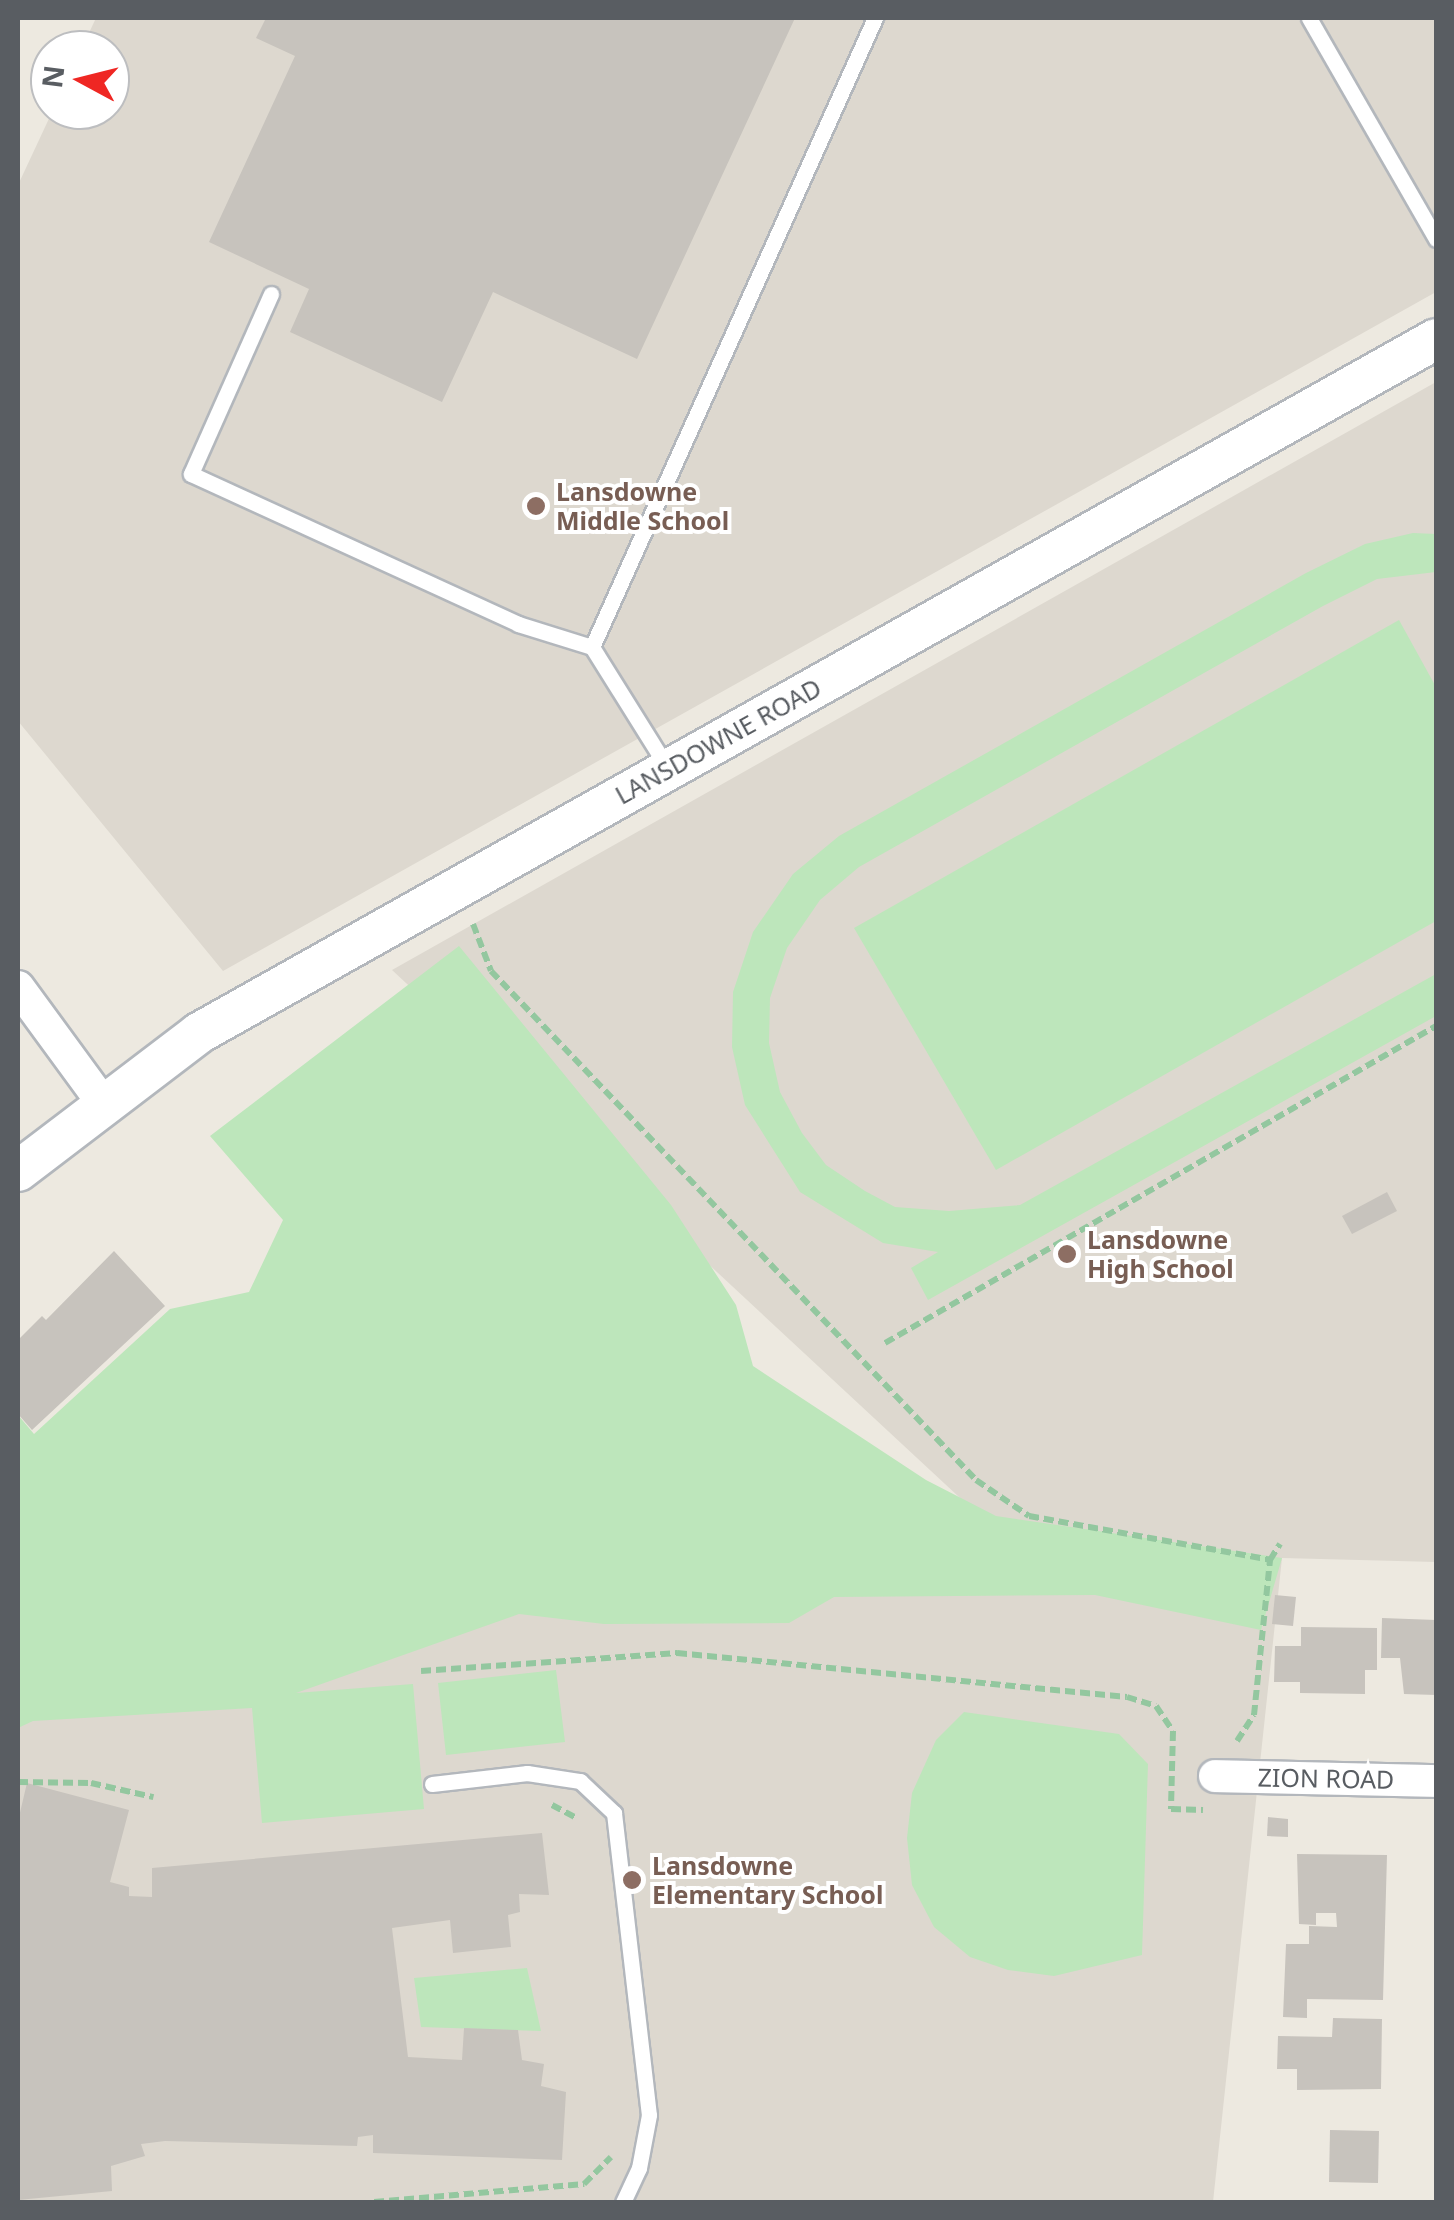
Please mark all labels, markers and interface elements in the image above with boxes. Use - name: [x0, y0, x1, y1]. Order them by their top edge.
- north arrow: [30, 30, 130, 130]
- text: N: [32, 63, 72, 90]
- place label: Lansdowne Middle School: [556, 477, 729, 536]
- marker: Lansdowne Middle School: [525, 495, 547, 517]
- street label: LANSDOWNE ROAD: [610, 672, 826, 810]
- place label: Lansdowne High School: [1087, 1225, 1234, 1284]
- marker: Lansdowne High School: [1056, 1243, 1078, 1265]
- street label: ZION ROAD: [1257, 1762, 1395, 1794]
- place label: Lansdowne Elementary School: [652, 1851, 883, 1910]
- marker: Lansdowne Elementary School: [621, 1869, 643, 1891]

